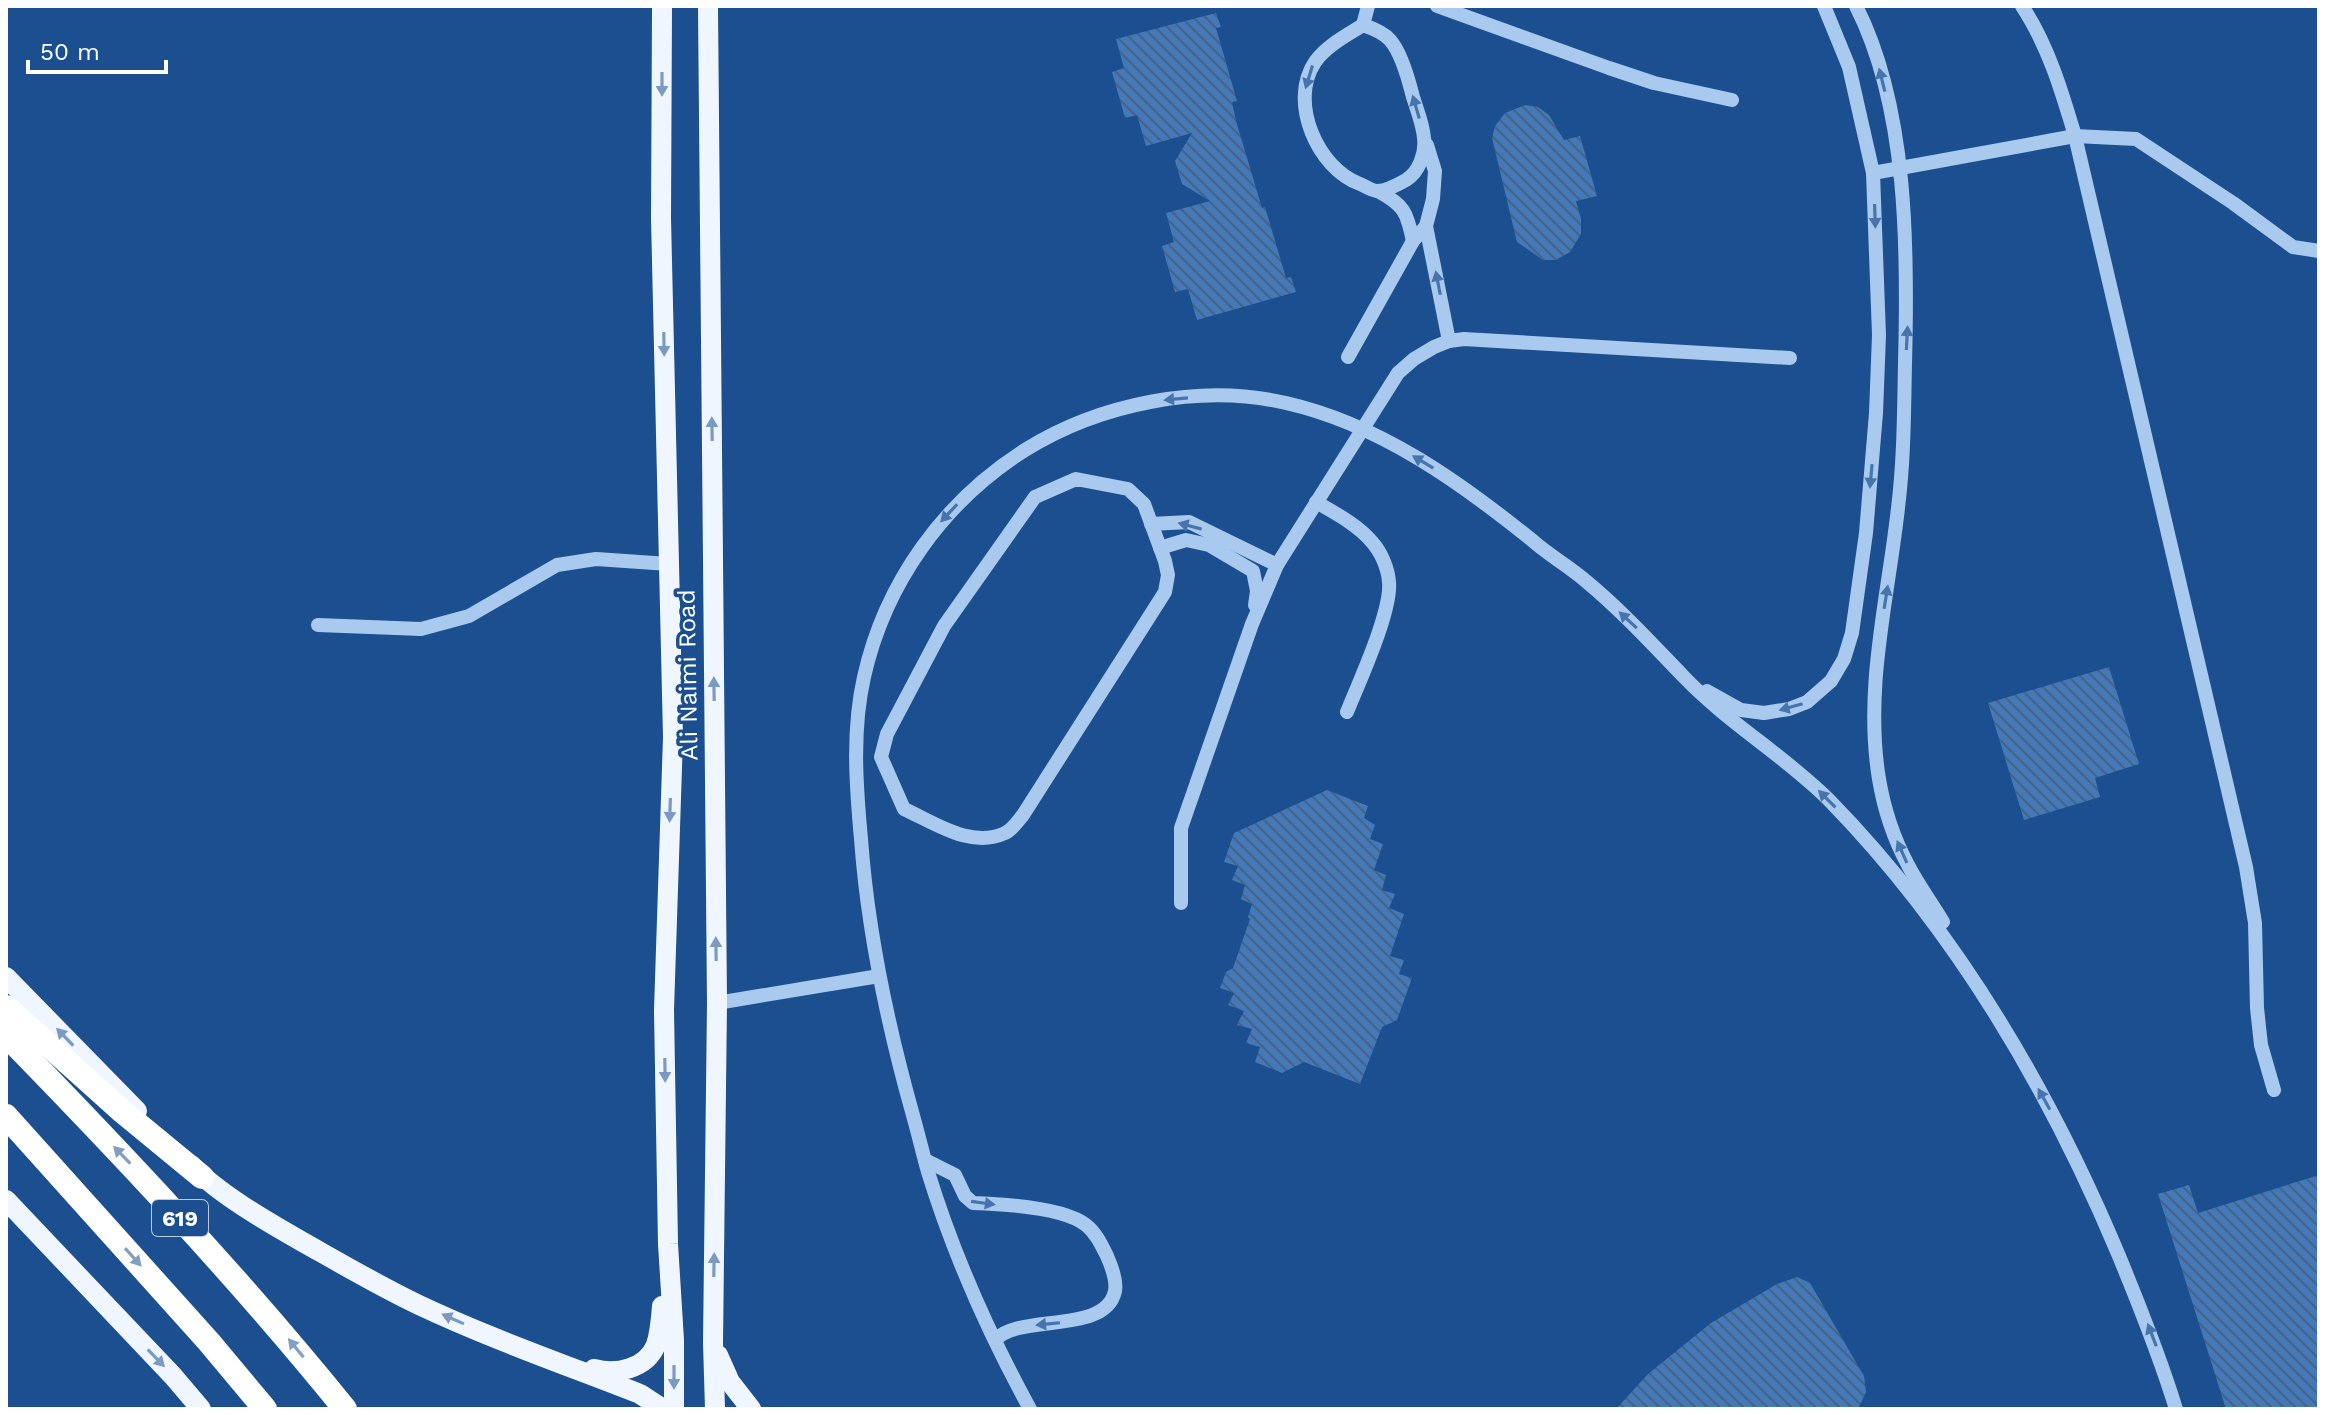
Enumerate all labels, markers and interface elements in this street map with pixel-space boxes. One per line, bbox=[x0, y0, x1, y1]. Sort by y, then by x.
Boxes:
scale bar bbox=[28, 24, 166, 74]
text: 50 m bbox=[40, 38, 100, 66]
one-way arrow bbox=[1302, 65, 1315, 89]
one-way arrow bbox=[1876, 67, 1888, 92]
one-way arrow bbox=[656, 72, 668, 97]
one-way arrow bbox=[1409, 95, 1422, 119]
one-way arrow bbox=[1869, 204, 1882, 229]
one-way arrow bbox=[1431, 270, 1443, 295]
one-way arrow bbox=[1900, 325, 1913, 350]
one-way arrow bbox=[657, 332, 670, 357]
one-way arrow bbox=[1163, 392, 1188, 405]
one-way arrow bbox=[706, 416, 718, 441]
one-way arrow bbox=[1412, 455, 1434, 469]
one-way arrow bbox=[1864, 464, 1877, 489]
one-way arrow bbox=[941, 503, 959, 522]
one-way arrow bbox=[1177, 520, 1202, 532]
one-way arrow bbox=[1880, 584, 1893, 609]
street label: Ali Naimi Road bbox=[673, 589, 703, 761]
one-way arrow bbox=[1619, 612, 1638, 630]
one-way arrow bbox=[708, 676, 720, 701]
one-way arrow bbox=[1778, 701, 1803, 713]
one-way arrow bbox=[1818, 790, 1837, 808]
one-way arrow bbox=[664, 798, 677, 823]
one-way arrow bbox=[1895, 840, 1908, 864]
one-way arrow bbox=[710, 936, 723, 961]
one-way arrow bbox=[57, 1028, 75, 1047]
one-way arrow bbox=[659, 1058, 671, 1083]
one-way arrow bbox=[2038, 1087, 2051, 1110]
one-way arrow bbox=[114, 1146, 132, 1165]
one-way arrow bbox=[971, 1197, 996, 1210]
road number: 619 bbox=[152, 1200, 208, 1236]
one-way arrow bbox=[124, 1247, 142, 1266]
one-way arrow bbox=[708, 1252, 720, 1277]
one-way arrow bbox=[441, 1313, 464, 1326]
one-way arrow bbox=[1035, 1317, 1060, 1330]
one-way arrow bbox=[2145, 1323, 2158, 1347]
one-way arrow bbox=[288, 1339, 305, 1359]
one-way arrow bbox=[147, 1349, 165, 1368]
one-way arrow bbox=[668, 1365, 680, 1390]

